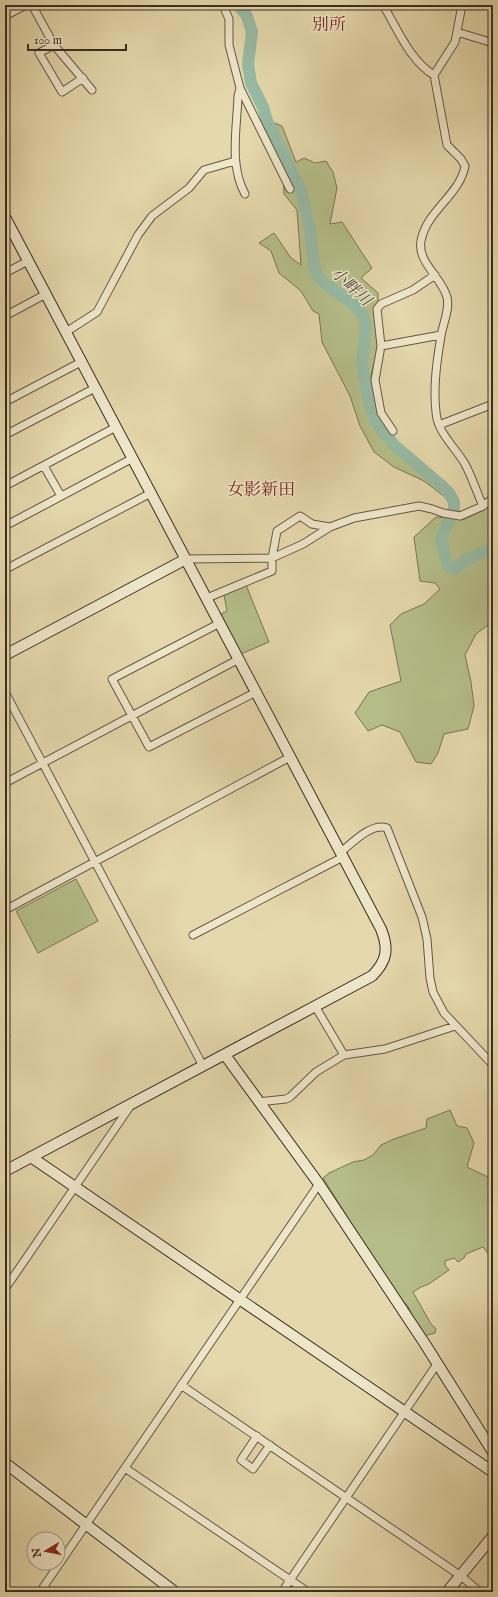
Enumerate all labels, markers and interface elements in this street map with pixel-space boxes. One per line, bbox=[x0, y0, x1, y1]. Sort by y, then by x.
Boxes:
district label: 別所 bbox=[312, 15, 346, 36]
scale bar bbox=[28, 26, 126, 52]
text: 100 m bbox=[34, 33, 62, 48]
water label: 小畔川 bbox=[326, 264, 376, 313]
district label: 女影新田 bbox=[227, 480, 295, 501]
north arrow bbox=[26, 1531, 66, 1571]
text: N bbox=[29, 1546, 45, 1559]

